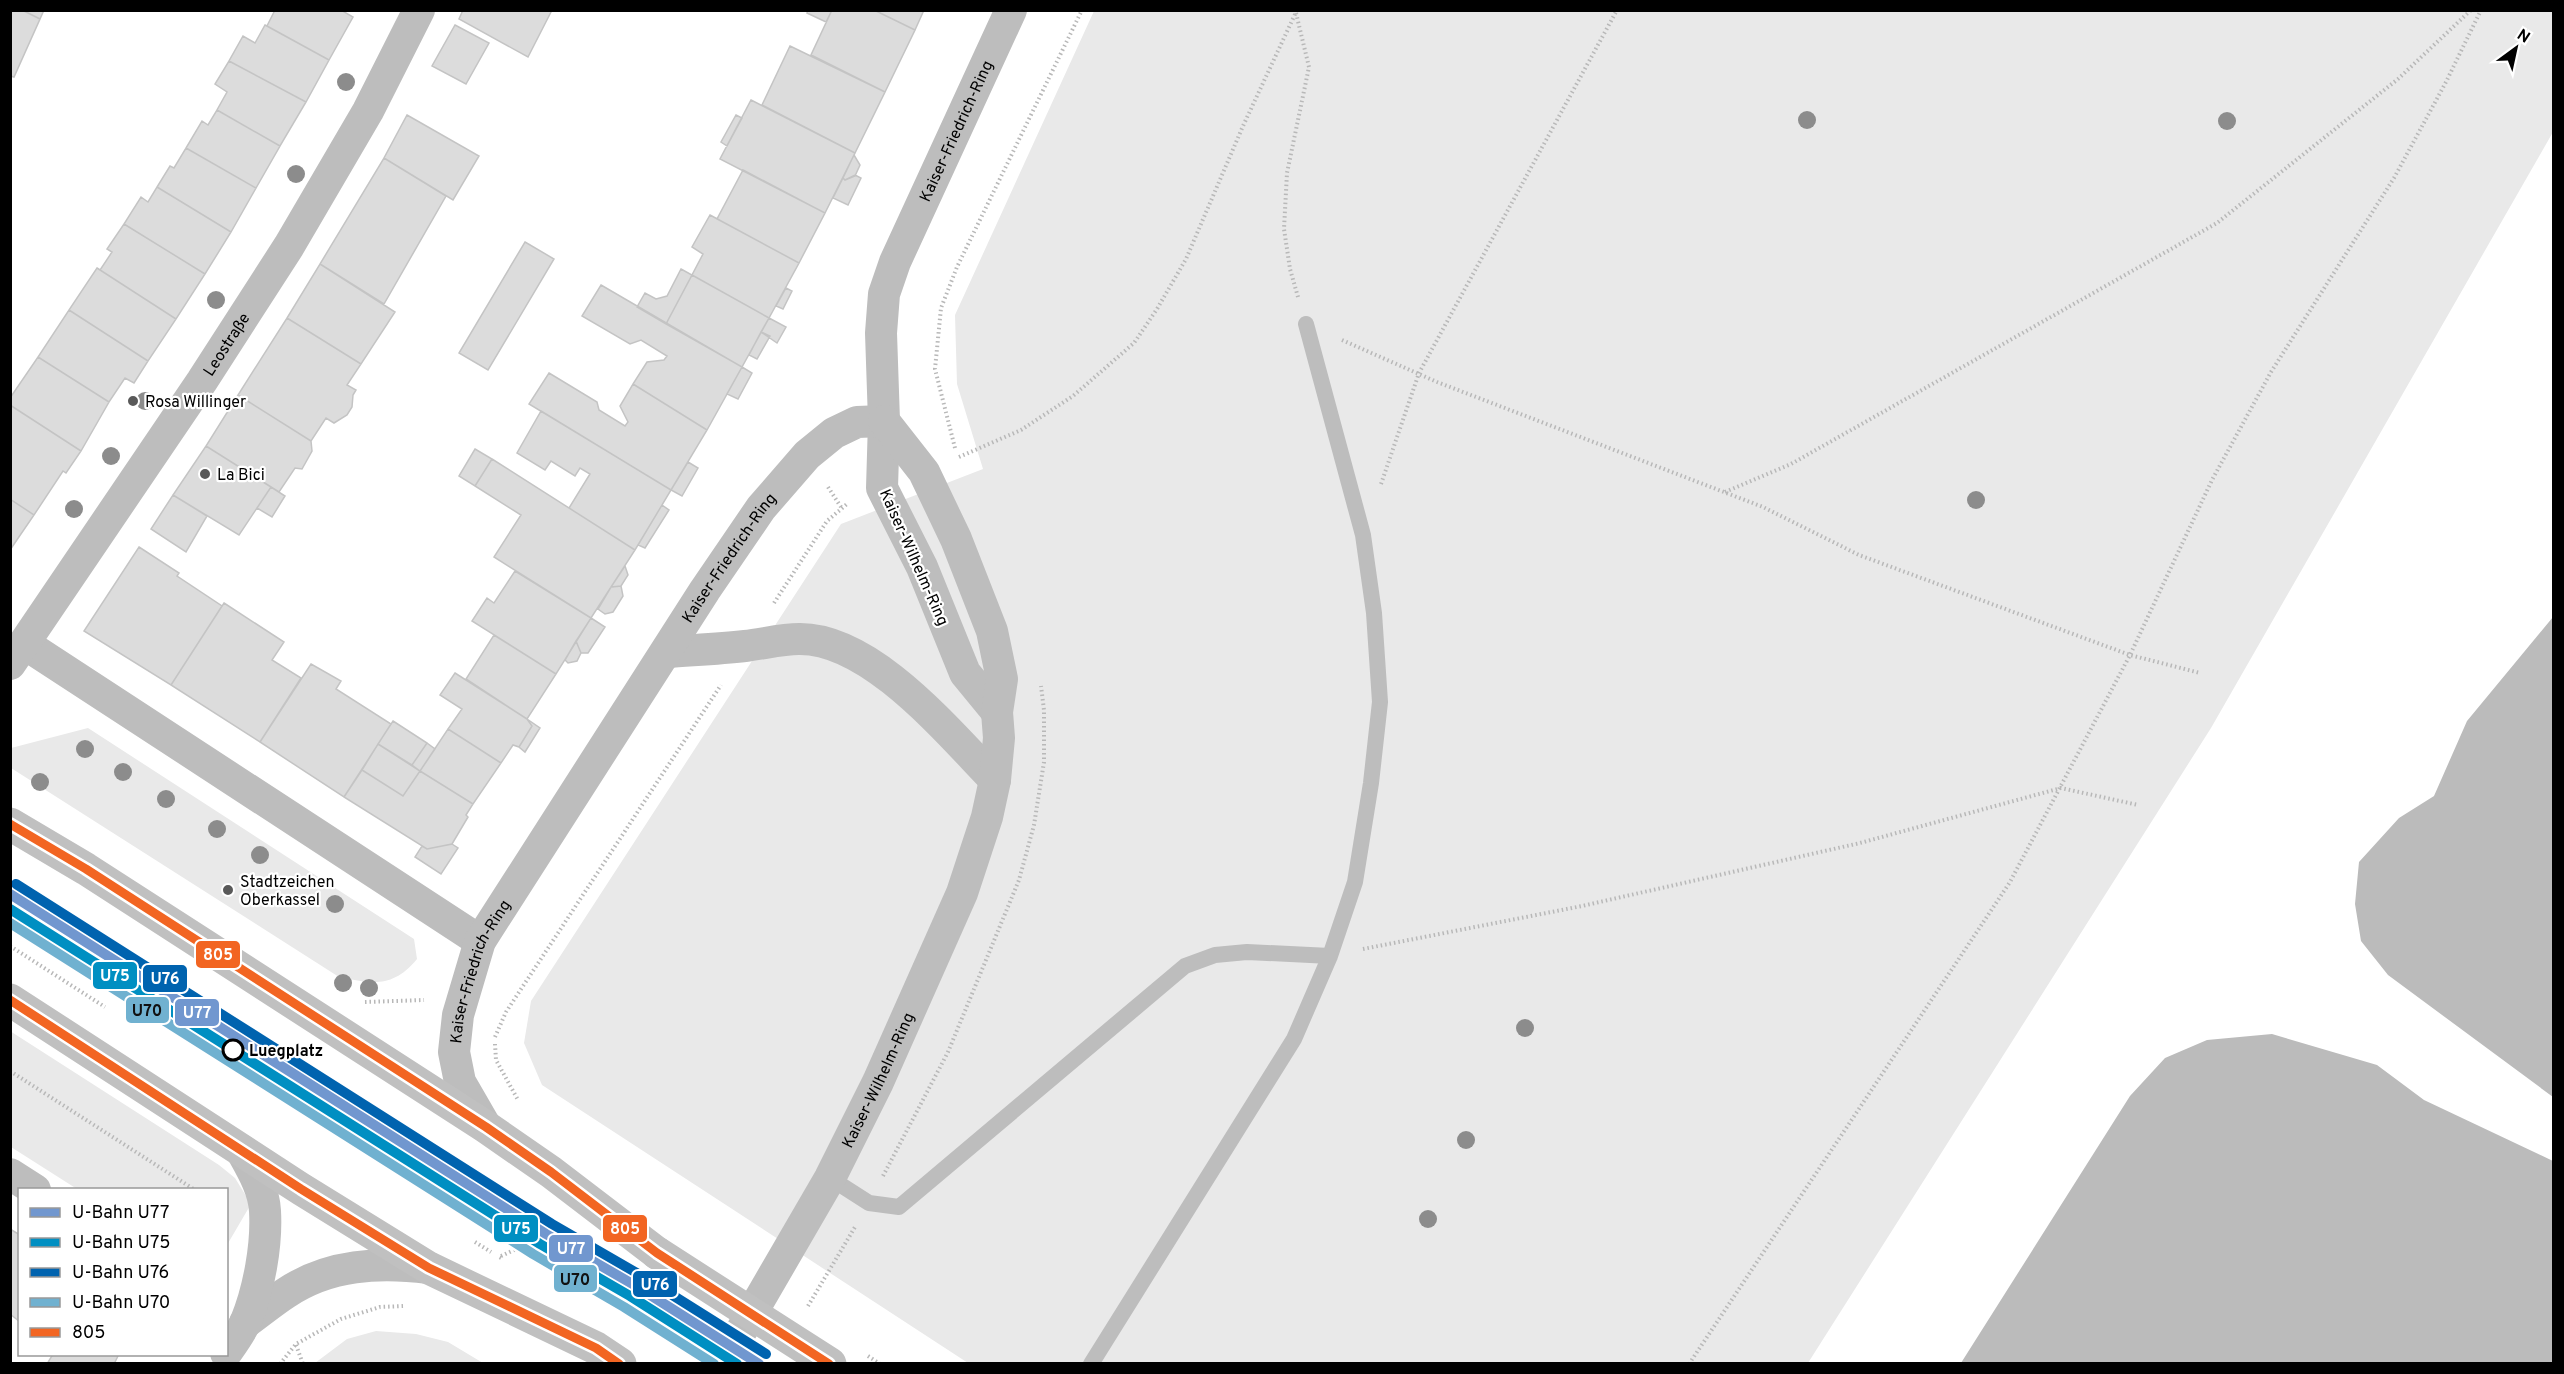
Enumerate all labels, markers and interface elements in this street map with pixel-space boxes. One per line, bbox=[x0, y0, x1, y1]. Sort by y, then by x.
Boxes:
north arrow bbox=[2486, 18, 2546, 78]
text: N bbox=[2513, 26, 2533, 49]
street label: Kaiser-Friedrich-Ring bbox=[916, 58, 998, 205]
street label: Leostraße bbox=[200, 310, 255, 380]
place label: Rosa Willinger bbox=[145, 393, 246, 413]
marker: Rosa Willinger bbox=[126, 394, 140, 408]
place label: La Bici bbox=[217, 466, 265, 486]
marker: La Bici bbox=[198, 467, 212, 481]
street label: Kaiser-Wilhelm-Ring bbox=[874, 486, 952, 629]
street label: Kaiser-Friedrich-Ring bbox=[678, 490, 782, 627]
place label: Stadtzeichen Oberkassel bbox=[240, 873, 334, 911]
marker: Stadtzeichen Oberkassel bbox=[221, 883, 235, 897]
street label: Kaiser-Friedrich-Ring bbox=[447, 896, 516, 1045]
line badge: 805 bbox=[195, 940, 241, 969]
text: 805 bbox=[203, 946, 233, 966]
line badge: U75 bbox=[92, 961, 138, 990]
line badge: U76 bbox=[142, 964, 188, 993]
text: U75 bbox=[100, 967, 130, 987]
text: U76 bbox=[150, 970, 180, 990]
line badge: U70 bbox=[125, 996, 170, 1024]
line badge: U77 bbox=[174, 998, 220, 1027]
text: U70 bbox=[132, 1002, 162, 1022]
text: U77 bbox=[183, 1004, 211, 1024]
street label: Kaiser-Wilhelm-Ring bbox=[839, 1010, 920, 1152]
marker: Luegplatz bbox=[222, 1039, 244, 1061]
place label: Luegplatz bbox=[249, 1042, 323, 1062]
legend bbox=[18, 1188, 228, 1356]
text: U-Bahn U77 bbox=[72, 1202, 169, 1225]
line badge: U75 bbox=[493, 1214, 539, 1243]
line badge: 805 bbox=[602, 1214, 648, 1243]
text: U75 bbox=[501, 1220, 531, 1240]
text: 805 bbox=[610, 1220, 640, 1240]
text: U-Bahn U75 bbox=[72, 1232, 171, 1255]
line badge: U77 bbox=[548, 1234, 594, 1263]
text: U77 bbox=[557, 1240, 585, 1260]
text: U-Bahn U76 bbox=[72, 1262, 169, 1285]
line badge: U70 bbox=[553, 1264, 598, 1293]
line badge: U76 bbox=[632, 1270, 678, 1298]
text: U70 bbox=[560, 1271, 590, 1291]
text: U76 bbox=[640, 1276, 670, 1296]
text: U-Bahn U70 bbox=[72, 1292, 170, 1315]
text: 805 bbox=[72, 1322, 106, 1345]

